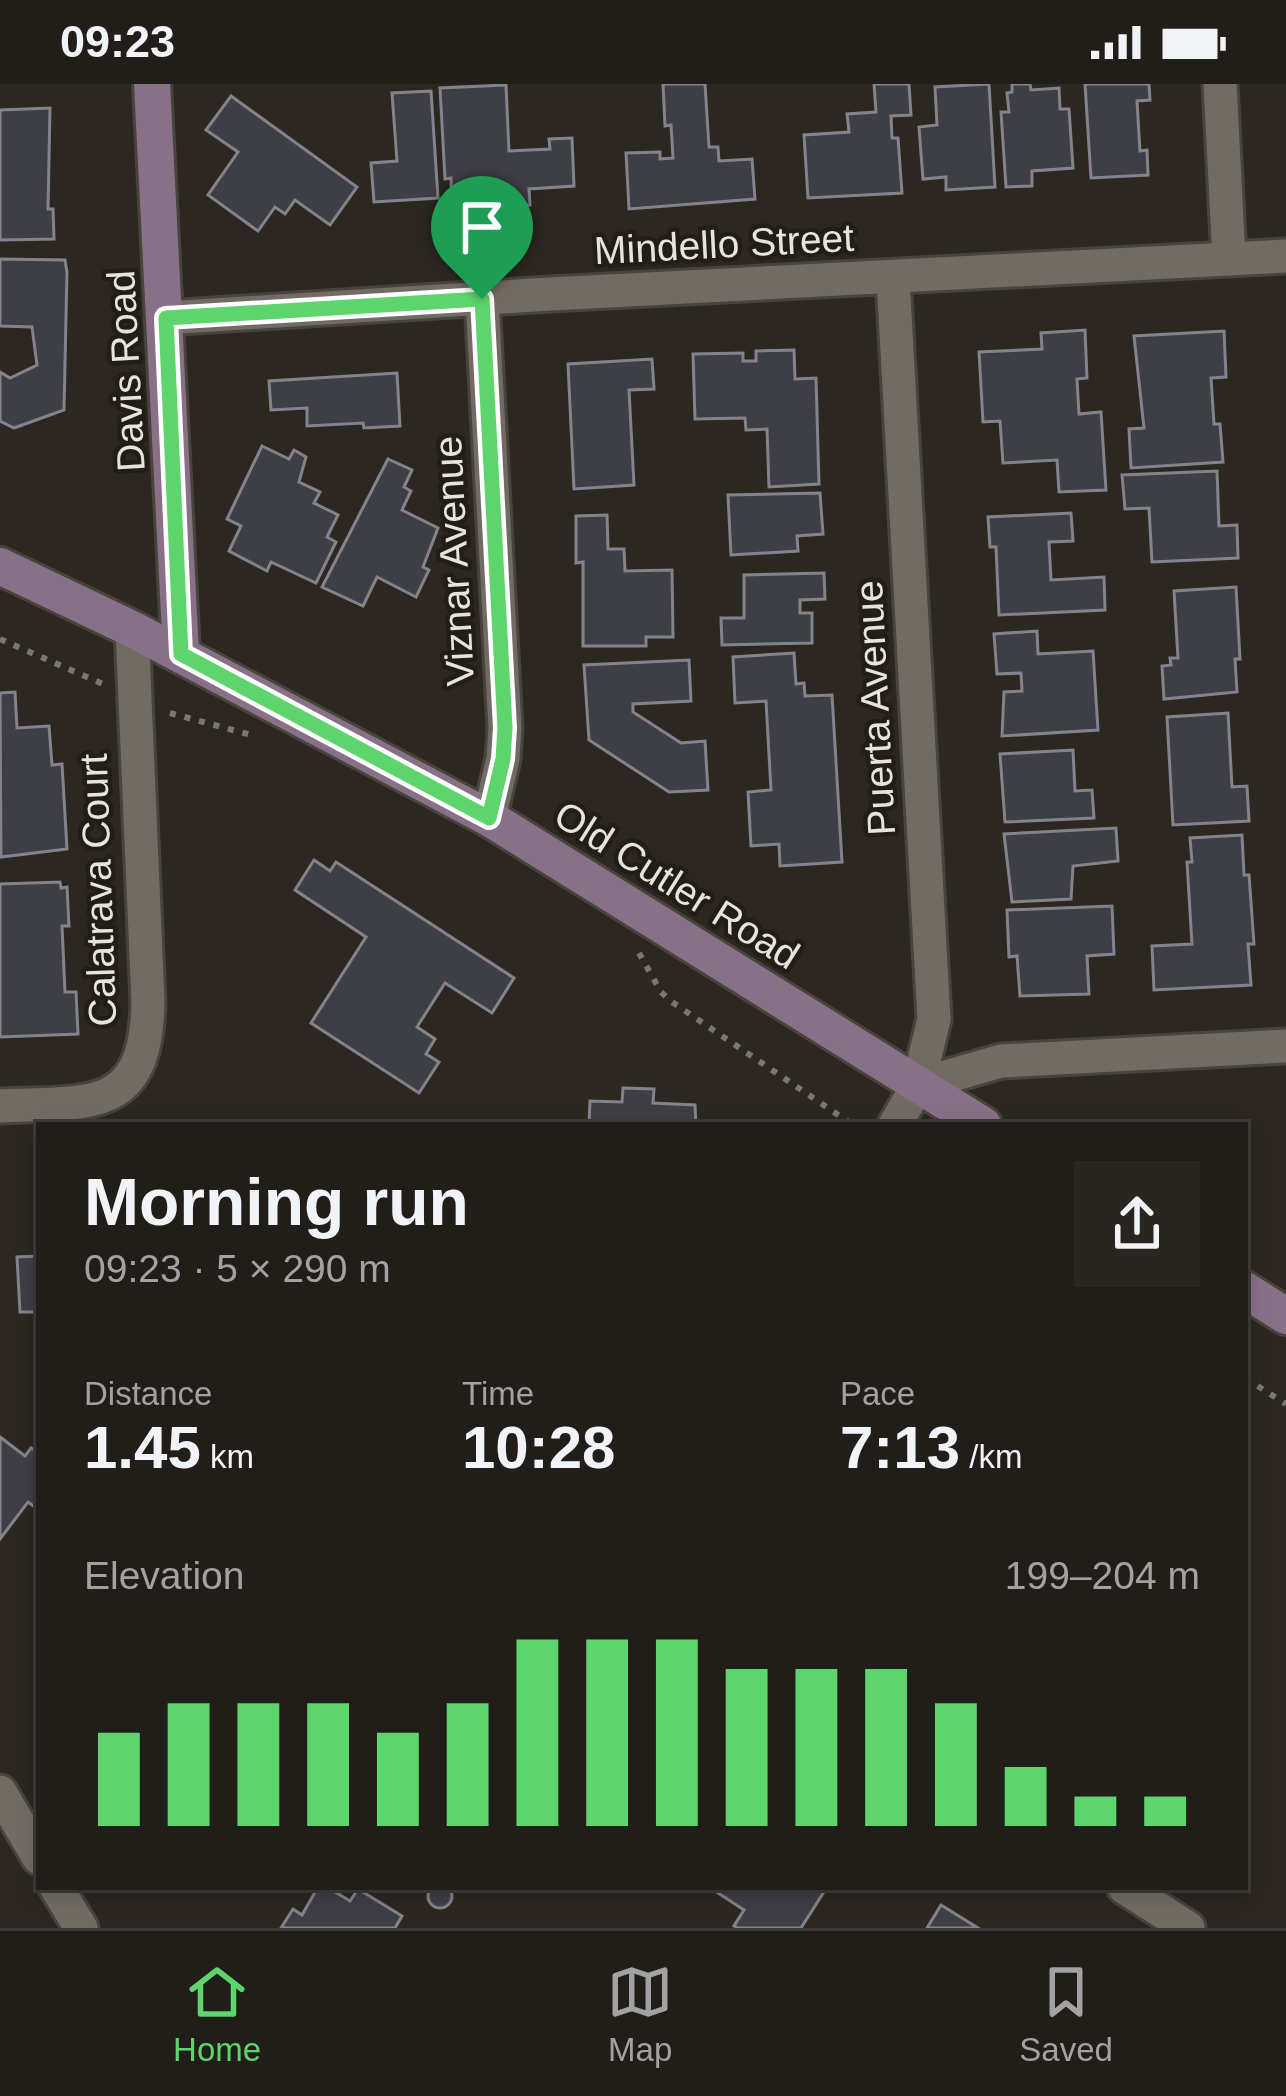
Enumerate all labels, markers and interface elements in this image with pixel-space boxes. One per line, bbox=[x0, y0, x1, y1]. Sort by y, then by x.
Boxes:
text: 09:23 bbox=[60, 16, 175, 67]
pin bbox=[431, 176, 533, 299]
icon: arrive bbox=[449, 194, 515, 260]
street label: Mindello Street bbox=[593, 216, 855, 272]
street label: Davis Road bbox=[99, 269, 153, 473]
street label: Viznar Avenue bbox=[426, 435, 482, 687]
street label: Puerta Avenue bbox=[847, 579, 903, 837]
street label: Calatrava Court bbox=[72, 753, 124, 1027]
street label: Old Cutler Road bbox=[547, 793, 807, 977]
button: share bbox=[1074, 1161, 1200, 1287]
text: Morning run bbox=[84, 1165, 469, 1239]
text: 09:23 · 5 × 290 m bbox=[84, 1247, 391, 1290]
text: Distance bbox=[84, 1375, 212, 1412]
text: Time bbox=[462, 1375, 534, 1412]
text: Pace bbox=[840, 1375, 915, 1412]
text: 1.45 bbox=[84, 1414, 201, 1481]
text: 10:28 bbox=[462, 1414, 615, 1481]
text: 7:13 bbox=[840, 1414, 960, 1481]
text: km bbox=[201, 1438, 254, 1475]
text: /km bbox=[960, 1438, 1022, 1475]
text: Elevation bbox=[84, 1554, 244, 1597]
text: 199–204 m bbox=[1005, 1554, 1200, 1597]
tab: Home bbox=[173, 1959, 261, 2069]
tab: Map bbox=[607, 1959, 673, 2069]
tab: Saved bbox=[1019, 1959, 1113, 2069]

